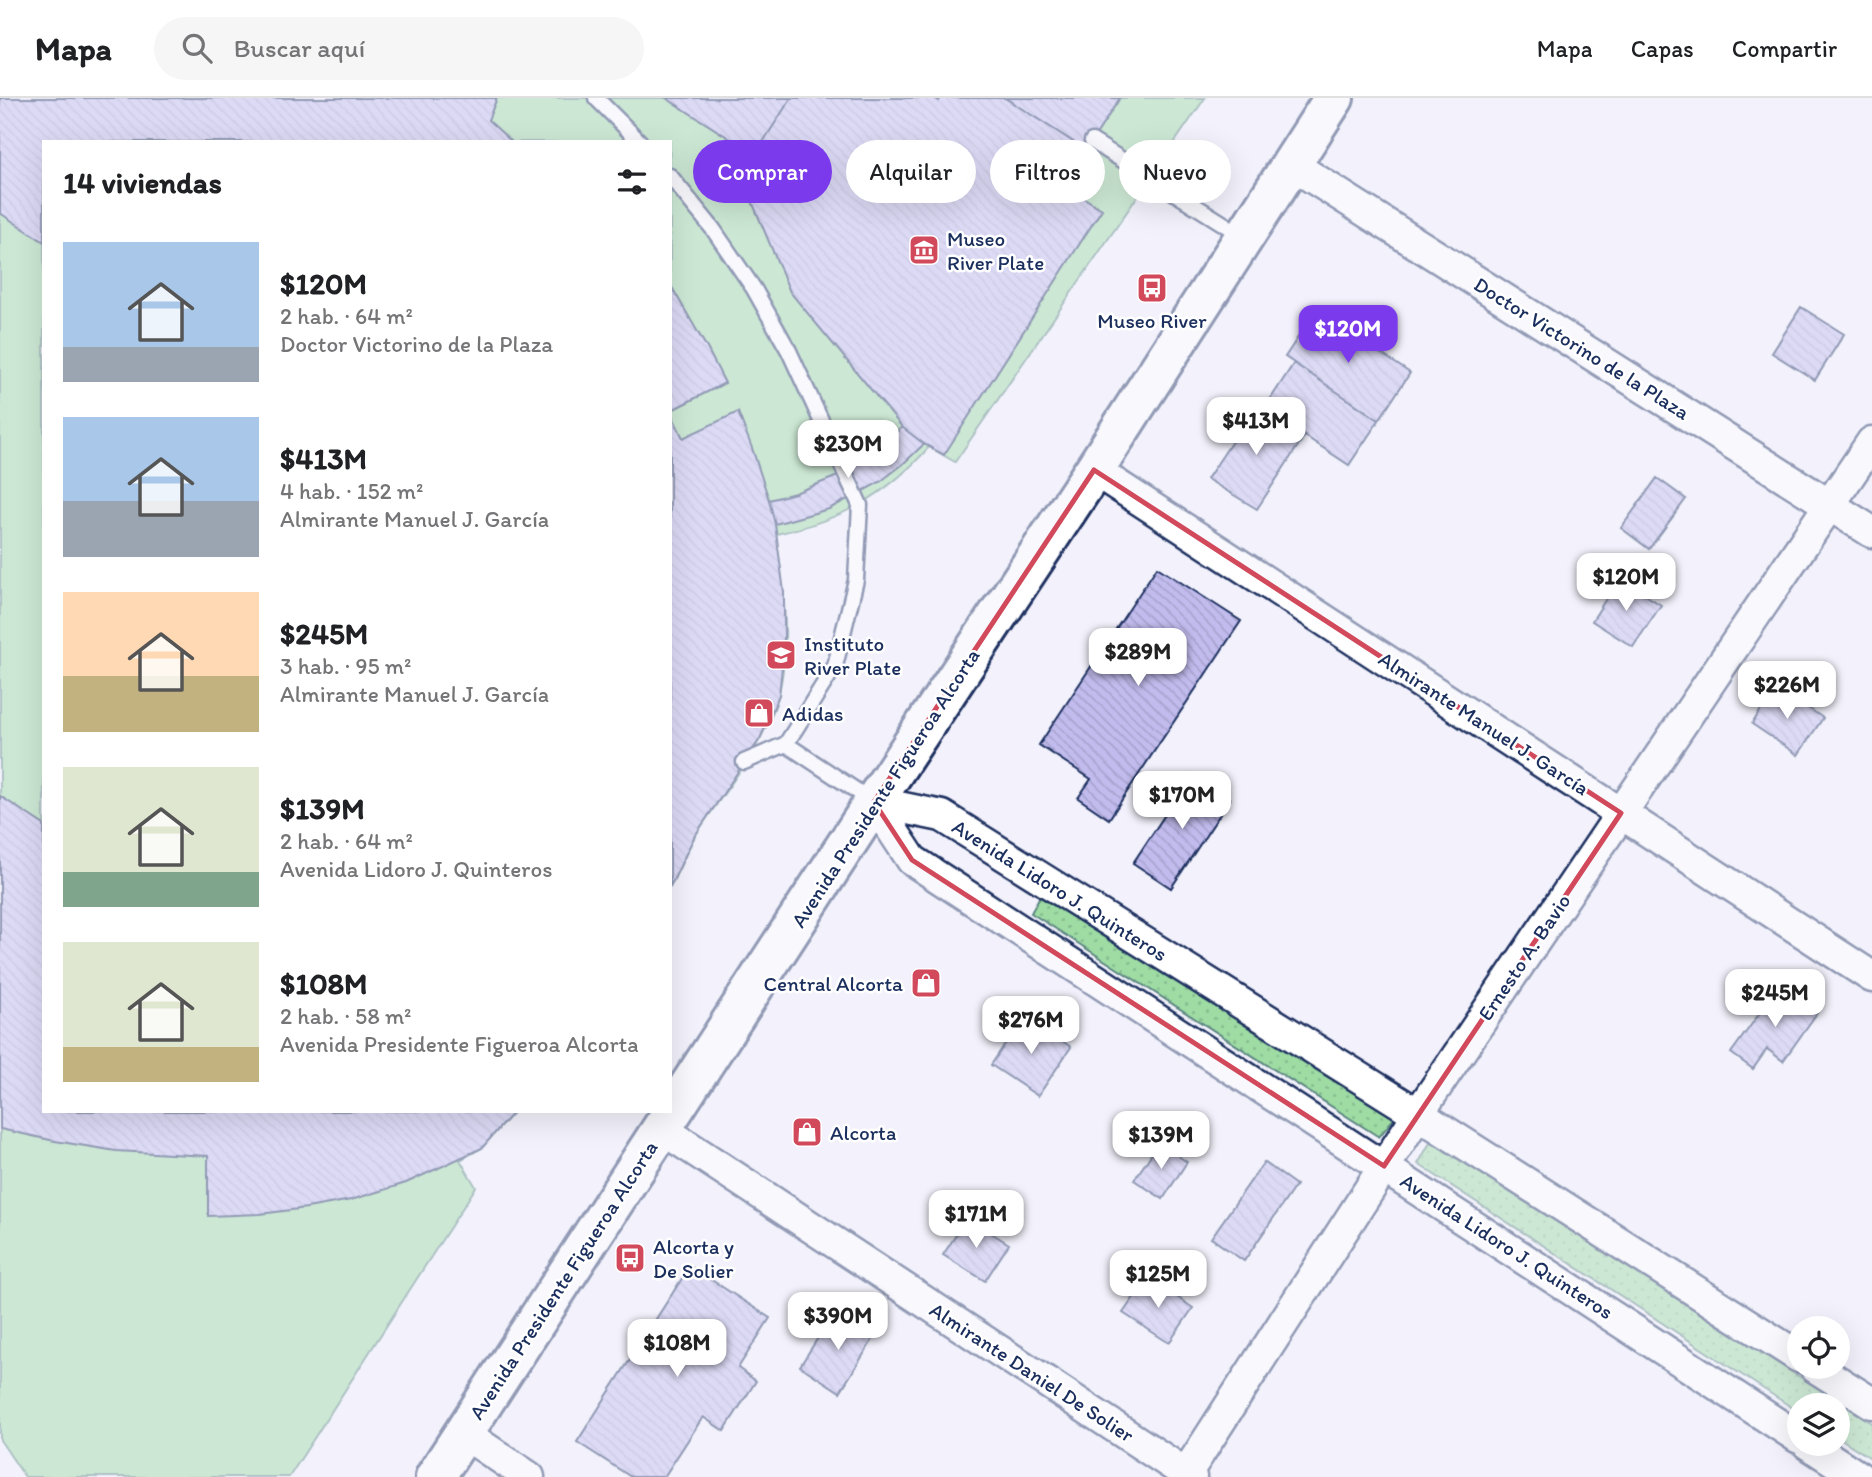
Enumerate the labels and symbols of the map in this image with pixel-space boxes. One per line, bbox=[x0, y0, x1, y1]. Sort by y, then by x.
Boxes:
place label: Museo River Plate bbox=[947, 226, 1044, 275]
museum icon: Museo River Plate bbox=[907, 233, 941, 267]
bus stop icon: Museo River bbox=[1135, 271, 1169, 305]
street label: Doctor Victorino de la Plaza bbox=[1470, 271, 1694, 425]
pin: $120M bbox=[1299, 306, 1397, 365]
place label: Museo River bbox=[1097, 308, 1207, 333]
pin: $413M bbox=[1207, 398, 1305, 457]
pin: $230M bbox=[799, 420, 897, 480]
pin: $120M bbox=[1577, 554, 1675, 613]
pin: $289M bbox=[1089, 628, 1187, 688]
place label: Instituto River Plate bbox=[804, 631, 901, 680]
school or university icon: Instituto River Plate bbox=[764, 638, 798, 672]
street label: Avenida Presidente Figueroa Alcorta bbox=[785, 644, 985, 932]
street label: Almirante Manuel J. García bbox=[1374, 646, 1594, 800]
pin: $226M bbox=[1738, 662, 1836, 721]
shop icon: Adidas bbox=[742, 696, 776, 730]
place label: Adidas bbox=[782, 701, 843, 726]
pin: $170M bbox=[1133, 772, 1231, 831]
street label: Avenida Lidoro J. Quinteros bbox=[948, 814, 1172, 966]
street label: Ernesto A. Bavio bbox=[1472, 889, 1576, 1025]
shop icon: Central Alcorta bbox=[909, 966, 943, 1000]
pin: $245M bbox=[1726, 970, 1824, 1029]
place label: Central Alcorta bbox=[763, 971, 903, 996]
pin: $276M bbox=[982, 996, 1080, 1056]
pin: $139M bbox=[1112, 1112, 1210, 1171]
shop icon: Alcorta bbox=[790, 1115, 824, 1149]
place label: Alcorta bbox=[830, 1120, 896, 1145]
street label: Avenida Presidente Figueroa Alcorta bbox=[463, 1136, 663, 1424]
street label: Avenida Lidoro J. Quinteros bbox=[1396, 1168, 1618, 1324]
pin: $171M bbox=[927, 1190, 1025, 1250]
place label: Alcorta y De Solier bbox=[653, 1234, 734, 1283]
bus stop icon: Alcorta y De Solier bbox=[613, 1241, 647, 1275]
pin: $125M bbox=[1109, 1250, 1207, 1310]
pin: $390M bbox=[789, 1292, 887, 1352]
street label: Almirante Daniel De Solier bbox=[925, 1297, 1139, 1447]
pin: $108M bbox=[628, 1320, 726, 1379]

